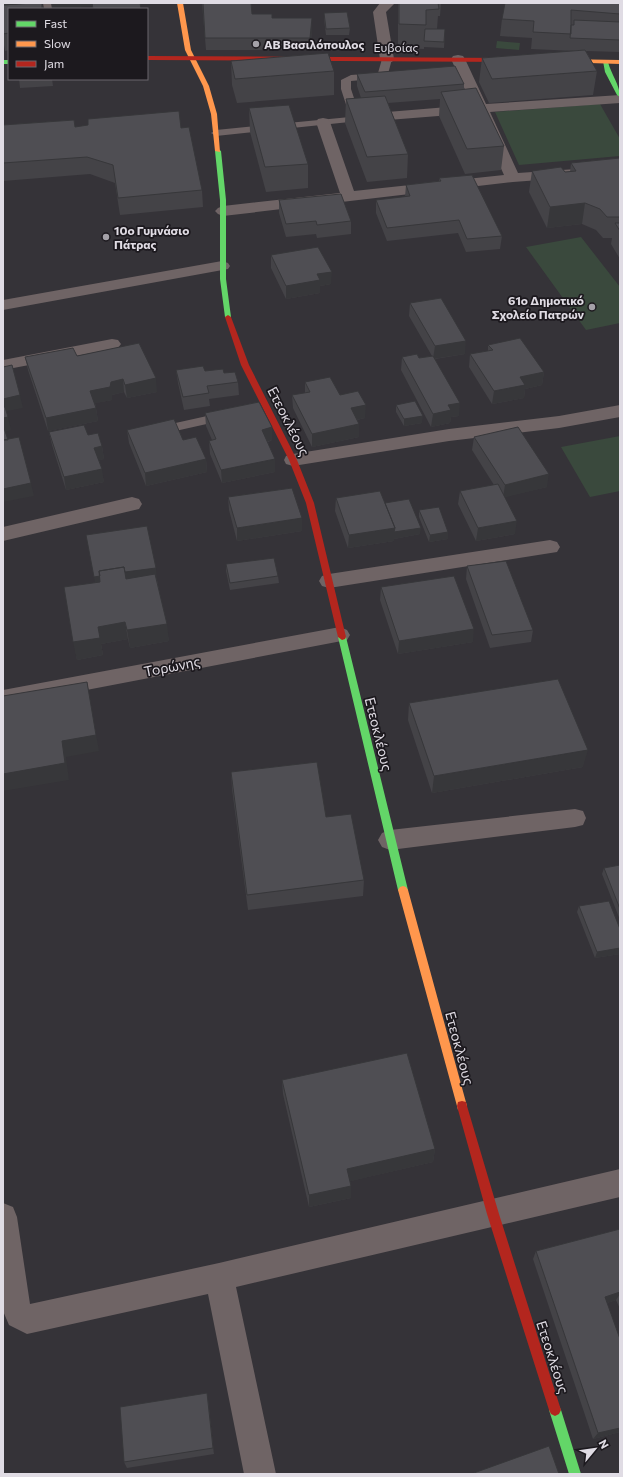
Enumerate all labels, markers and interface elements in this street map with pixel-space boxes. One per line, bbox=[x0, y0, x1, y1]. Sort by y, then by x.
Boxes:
legend bbox=[8, 8, 148, 80]
text: Fast bbox=[44, 16, 67, 30]
text: Slow bbox=[44, 36, 71, 50]
place label: ΑΒ Βασιλόπουλος bbox=[264, 37, 364, 51]
marker: ΑΒ Βασιλόπουλος bbox=[251, 39, 261, 49]
street label: Ευβοίας bbox=[373, 40, 419, 54]
text: Jam bbox=[44, 56, 64, 71]
place label: 10ο Γυμνάσιο Πάτρας bbox=[114, 223, 189, 251]
marker: 10ο Γυμνάσιο Πάτρας bbox=[101, 232, 111, 242]
place label: 61ο Δημοτικό Σχολείο Πατρών bbox=[492, 293, 585, 321]
marker: 61ο Δημοτικό Σχολείο Πατρών bbox=[587, 302, 597, 312]
street label: Ετεοκλέους bbox=[264, 384, 314, 458]
street label: Τορώνης bbox=[142, 652, 202, 680]
street label: Ετεοκλέους bbox=[362, 695, 396, 773]
street label: Ετεοκλέους bbox=[442, 1009, 478, 1087]
street label: Ετεοκλέους bbox=[533, 1319, 573, 1396]
north arrow bbox=[575, 1429, 615, 1469]
text: N bbox=[596, 1437, 612, 1451]

